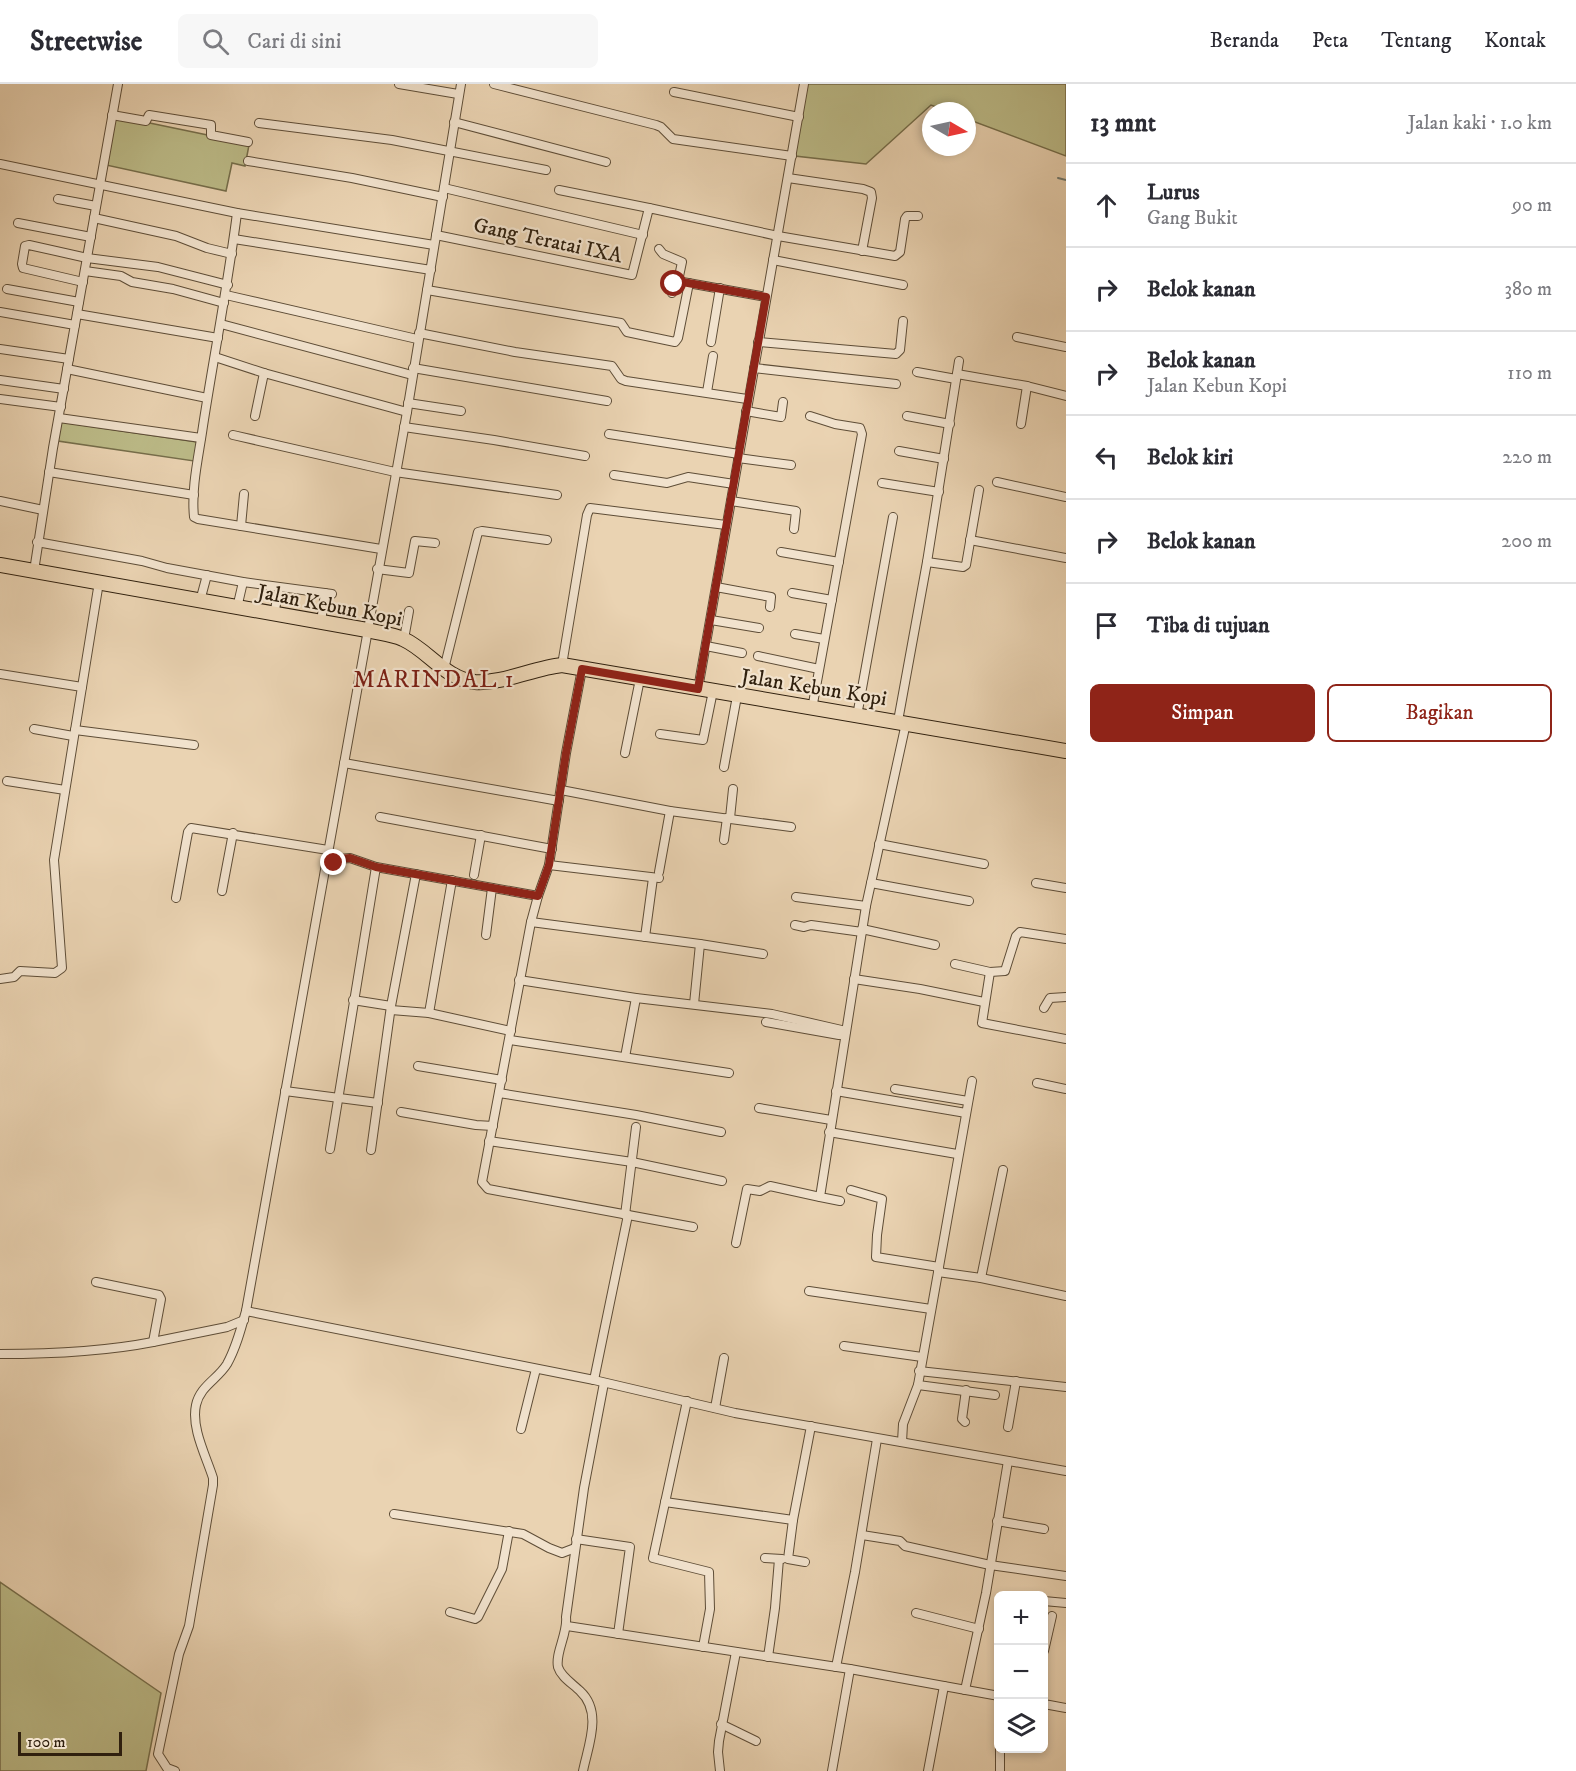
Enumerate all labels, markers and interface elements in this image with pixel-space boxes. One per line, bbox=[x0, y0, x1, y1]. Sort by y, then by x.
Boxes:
search box bbox=[178, 14, 598, 68]
text: Streetwise bbox=[30, 24, 142, 59]
icon: search bbox=[199, 25, 232, 58]
text: Cari di sini bbox=[247, 28, 341, 55]
text: Beranda bbox=[1210, 28, 1279, 54]
text: Peta bbox=[1312, 28, 1348, 54]
text: Tentang bbox=[1381, 28, 1451, 54]
text: Kontak bbox=[1484, 28, 1546, 54]
north arrow bbox=[922, 102, 976, 156]
text: 13 mnt bbox=[1090, 107, 1156, 140]
text: Jalan kaki · 1.0 km bbox=[1408, 111, 1552, 136]
text: Lurus bbox=[1147, 179, 1200, 206]
icon: ahead bbox=[1090, 189, 1123, 222]
text: 90 m bbox=[1512, 193, 1552, 218]
text: Gang Bukit bbox=[1147, 206, 1238, 231]
street label: Gang Teratai IXA bbox=[471, 213, 625, 270]
route start bbox=[660, 270, 686, 296]
icon: right bbox=[1090, 273, 1123, 306]
text: Belok kanan bbox=[1147, 276, 1255, 303]
text: 380 m bbox=[1504, 277, 1552, 302]
text: Belok kanan bbox=[1147, 347, 1255, 374]
icon: right bbox=[1090, 357, 1123, 390]
text: 110 m bbox=[1507, 361, 1552, 386]
text: Jalan Kebun Kopi bbox=[1147, 374, 1287, 399]
icon: left bbox=[1090, 441, 1123, 474]
text: Belok kiri bbox=[1147, 444, 1233, 471]
text: 220 m bbox=[1502, 445, 1552, 470]
icon: right bbox=[1090, 525, 1123, 558]
text: Belok kanan bbox=[1147, 528, 1255, 555]
text: 200 m bbox=[1501, 529, 1552, 554]
street label: Jalan Kebun Kopi bbox=[253, 579, 404, 633]
icon: arrive bbox=[1090, 609, 1123, 642]
text: Tiba di tujuan bbox=[1147, 612, 1269, 639]
street label: Jalan Kebun Kopi bbox=[737, 663, 888, 712]
district label: MARINDAL 1 bbox=[353, 665, 515, 695]
button: Simpan bbox=[1090, 684, 1315, 742]
button: Bagikan bbox=[1327, 684, 1552, 742]
route end bbox=[320, 849, 346, 875]
map controls bbox=[994, 1591, 1048, 1753]
button: + bbox=[994, 1591, 1048, 1645]
button: − bbox=[994, 1645, 1048, 1699]
button: layers bbox=[994, 1699, 1048, 1753]
scale bar bbox=[18, 1729, 122, 1756]
text: 100 m bbox=[27, 1732, 66, 1752]

